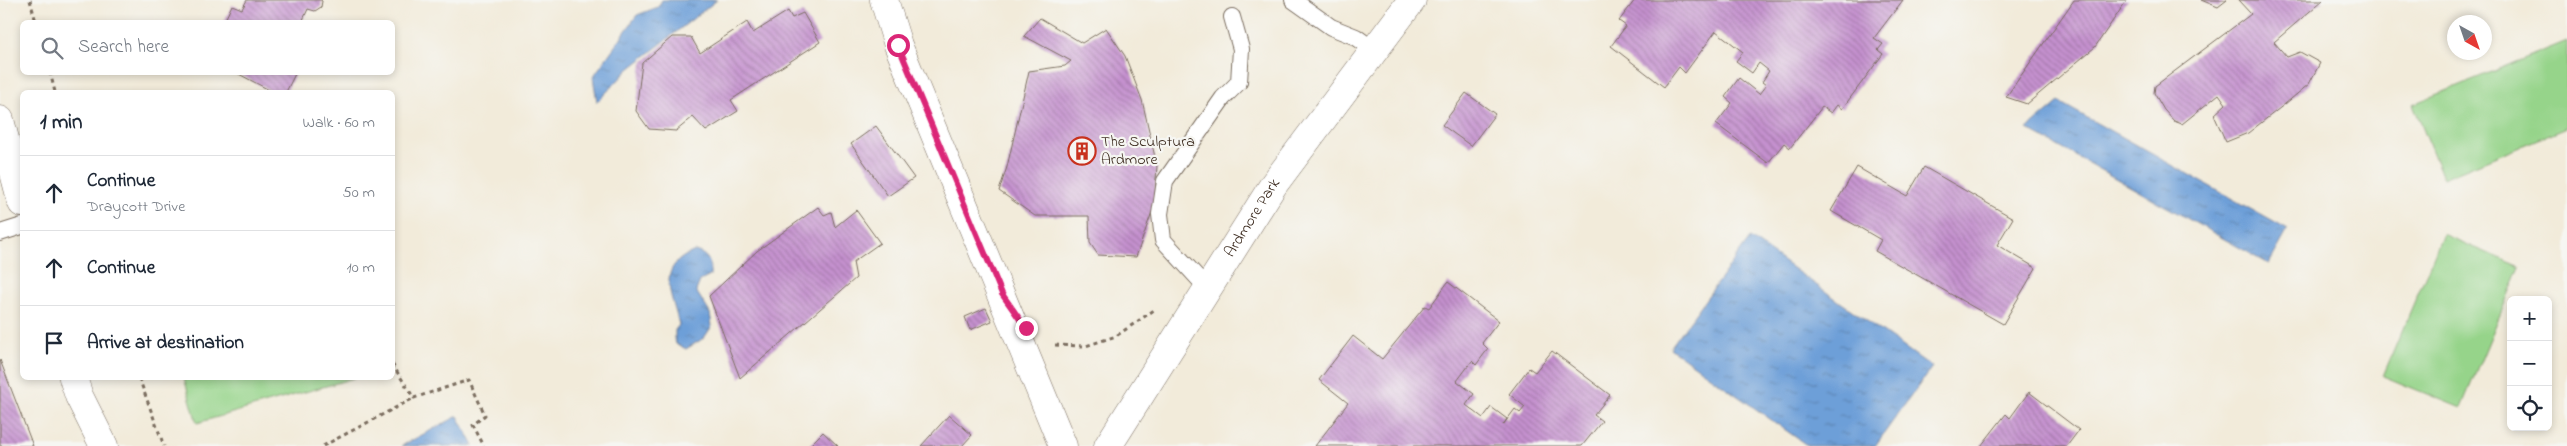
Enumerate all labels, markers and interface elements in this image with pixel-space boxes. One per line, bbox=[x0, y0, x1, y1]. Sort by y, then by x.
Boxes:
north arrow bbox=[2447, 15, 2492, 60]
search box bbox=[20, 20, 395, 75]
icon: search bbox=[38, 34, 66, 62]
text: Search here bbox=[78, 34, 169, 61]
route start bbox=[887, 34, 910, 57]
text: 1 min bbox=[40, 108, 82, 138]
text: Walk · 60 m bbox=[302, 111, 375, 135]
place label: The Sculptura Ardmore bbox=[1101, 130, 1195, 172]
building icon: The Sculptura Ardmore bbox=[1067, 136, 1097, 166]
text: Continue bbox=[87, 168, 155, 195]
street label: Ardmore Park bbox=[1218, 172, 1287, 262]
icon: ahead bbox=[40, 179, 68, 207]
text: 50 m bbox=[343, 181, 375, 205]
text: Draycott Drive bbox=[87, 195, 185, 219]
icon: ahead bbox=[40, 254, 68, 282]
text: Continue bbox=[87, 255, 155, 282]
text: 10 m bbox=[347, 256, 375, 280]
map controls bbox=[2507, 296, 2552, 431]
button: + bbox=[2507, 296, 2552, 341]
route end bbox=[1015, 317, 1038, 340]
icon: arrive bbox=[40, 329, 68, 357]
text: Arrive at destination bbox=[87, 330, 244, 357]
button: − bbox=[2507, 341, 2552, 386]
button: locate bbox=[2507, 386, 2552, 431]

